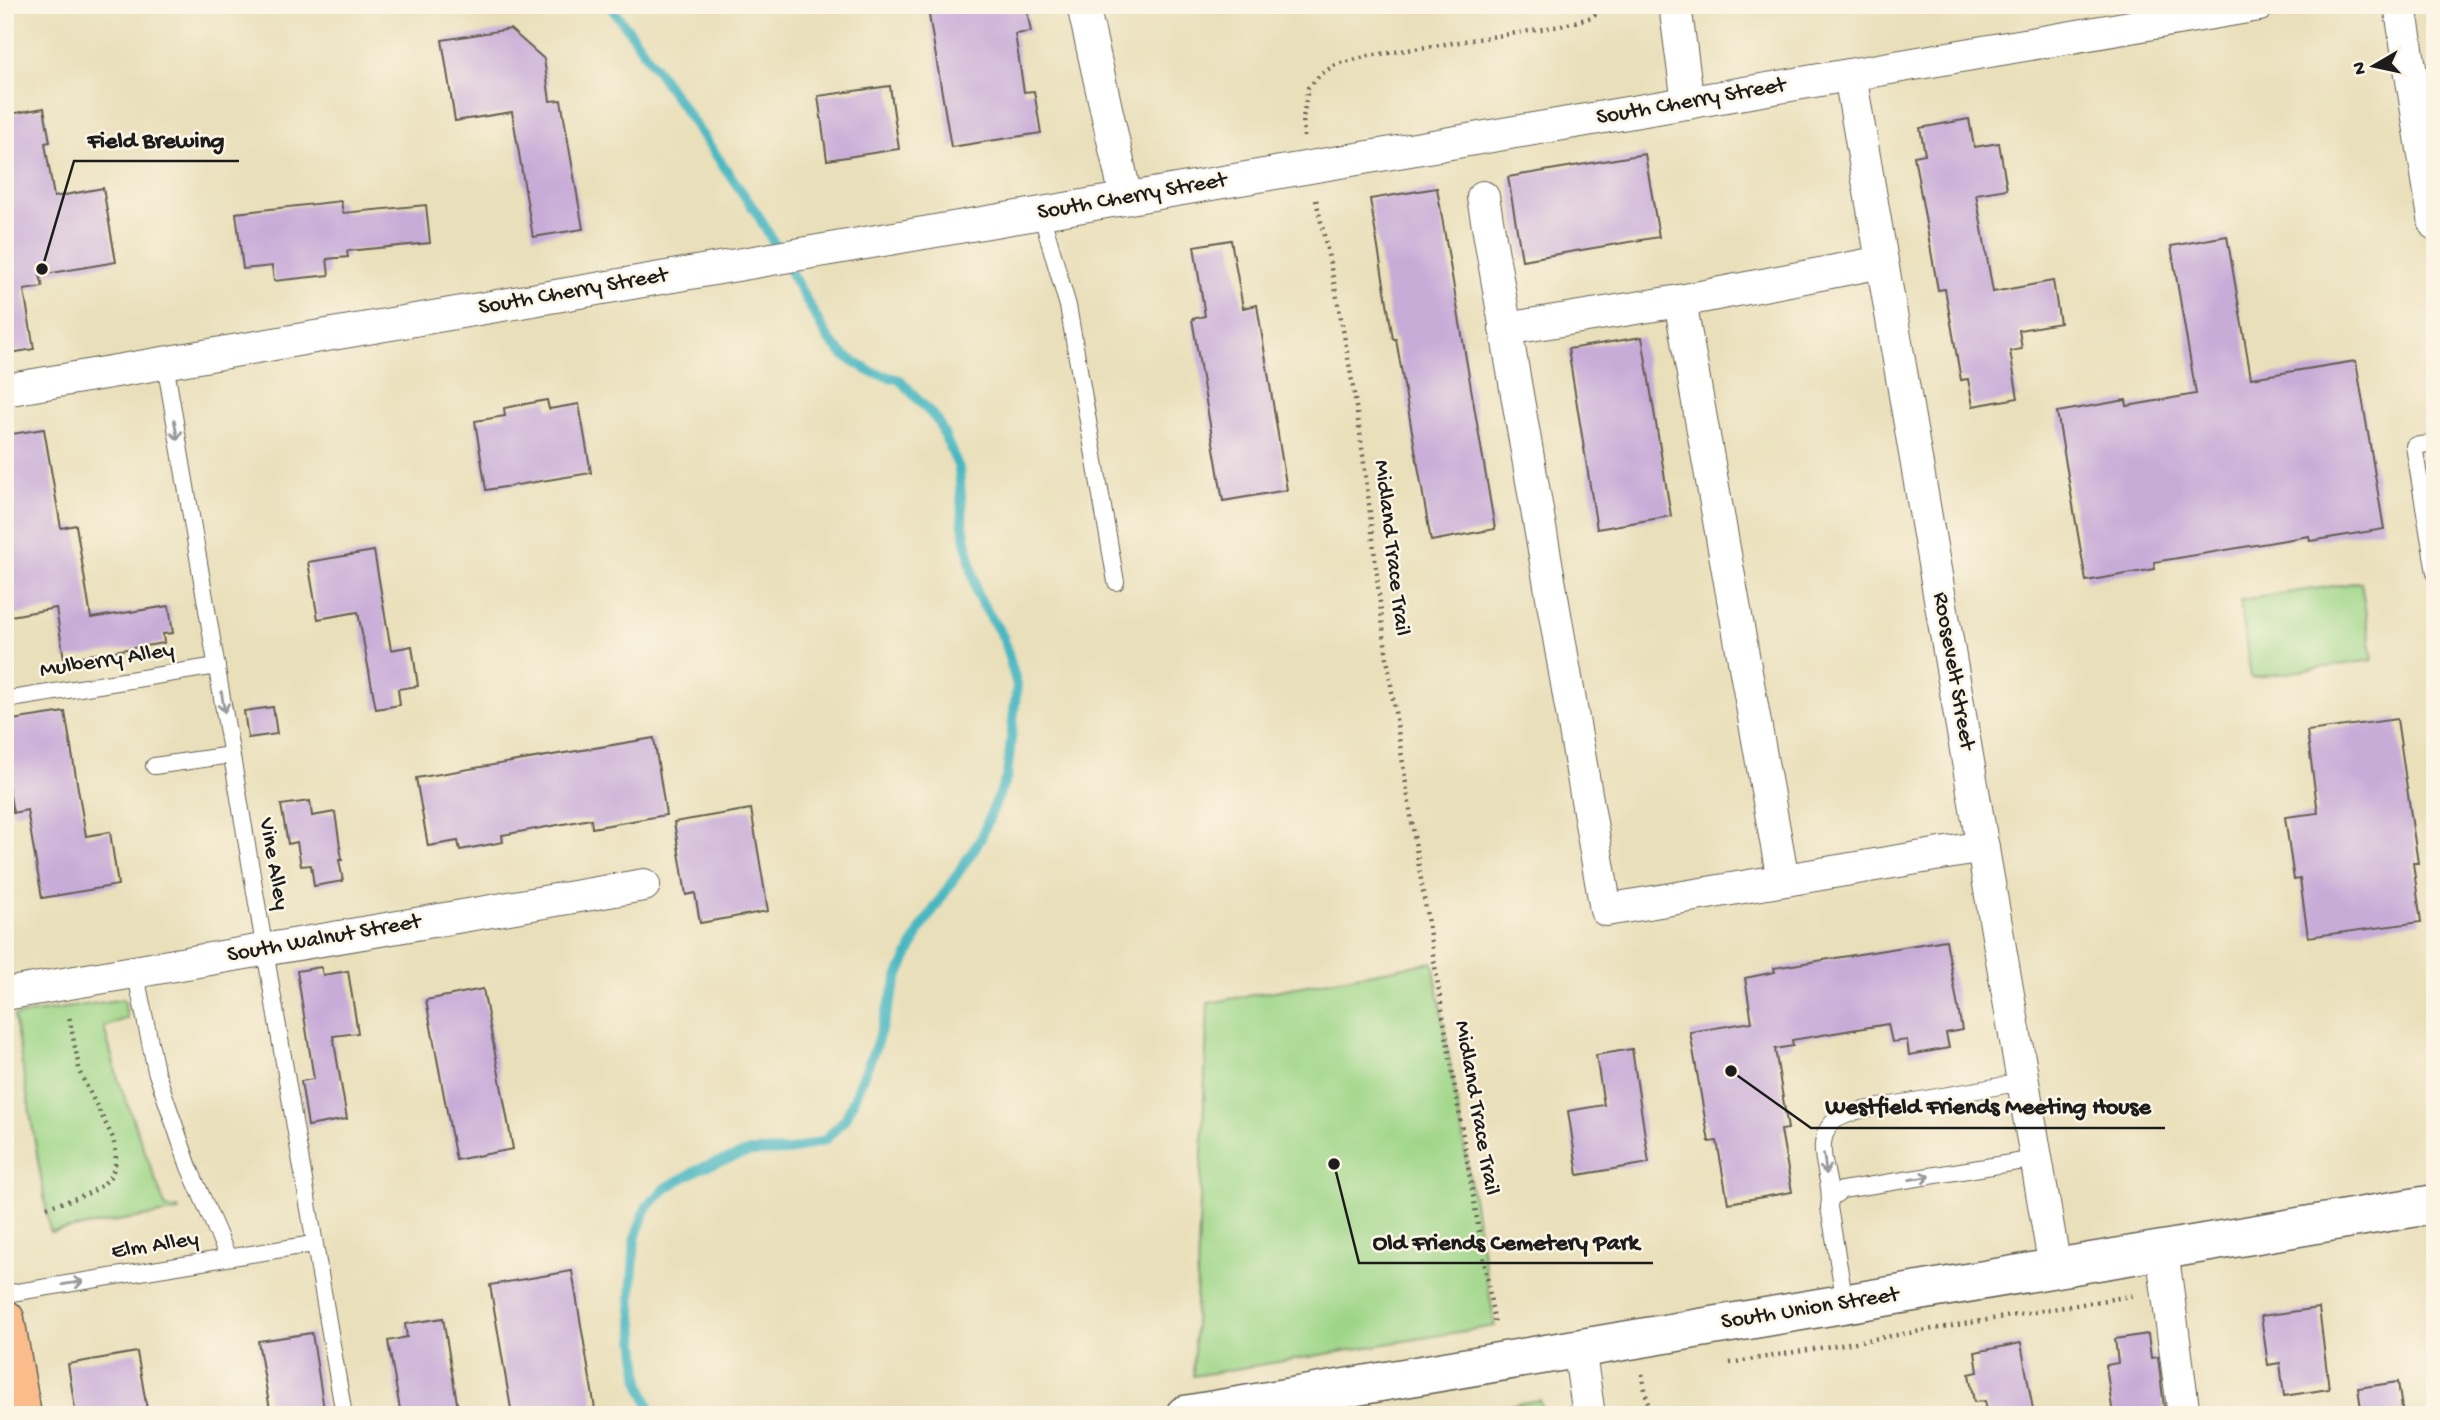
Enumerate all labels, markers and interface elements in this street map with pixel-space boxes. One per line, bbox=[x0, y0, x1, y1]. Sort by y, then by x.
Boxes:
north arrow bbox=[2338, 32, 2408, 102]
text: N bbox=[2348, 60, 2373, 76]
street label: South Cherry Street bbox=[1594, 72, 1789, 132]
callout: Field Brewing bbox=[74, 116, 239, 161]
text: Field Brewing bbox=[87, 128, 225, 157]
street label: South Cherry Street bbox=[1035, 167, 1230, 227]
street label: South Cherry Street bbox=[476, 262, 671, 322]
one-way arrow bbox=[170, 418, 183, 441]
street label: Midland Trace Trail bbox=[1367, 459, 1415, 637]
street label: Roosevelt Street bbox=[1926, 590, 1980, 753]
street label: Mulberry Alley bbox=[38, 637, 176, 685]
one-way arrow bbox=[217, 691, 230, 713]
street label: Vine Alley bbox=[251, 815, 294, 912]
street label: South Walnut Street bbox=[225, 908, 424, 969]
street label: Midland Trace Trail bbox=[1447, 1019, 1505, 1197]
callout: Westfield Friends Meeting House bbox=[1811, 1083, 2165, 1128]
text: Westfield Friends Meeting House bbox=[1824, 1094, 2152, 1123]
one-way arrow bbox=[1819, 1152, 1832, 1175]
one-way arrow bbox=[1908, 1171, 1931, 1184]
callout: Old Friends Cemetery Park bbox=[1359, 1218, 1653, 1263]
street label: Elm Alley bbox=[109, 1226, 201, 1266]
text: Old Friends Cemetery Park bbox=[1373, 1230, 1643, 1259]
one-way arrow bbox=[61, 1276, 83, 1289]
street label: South Union Street bbox=[1719, 1281, 1902, 1336]

